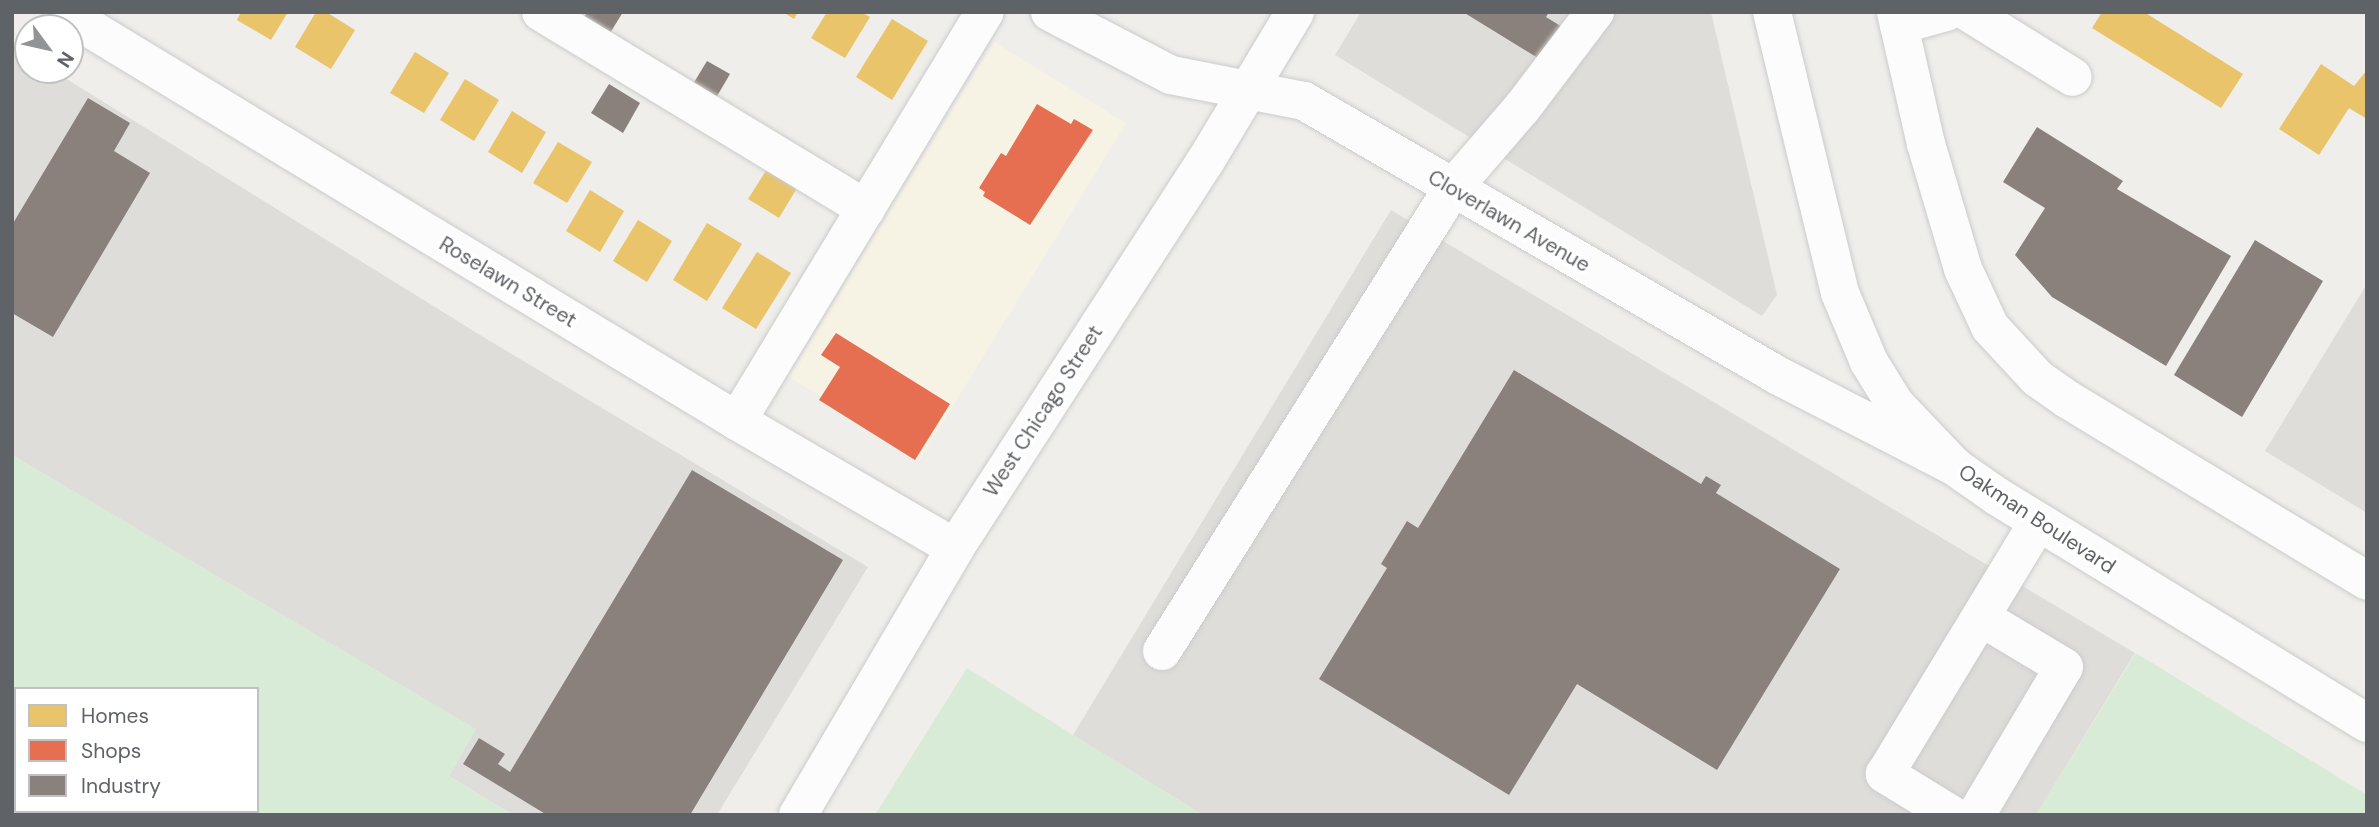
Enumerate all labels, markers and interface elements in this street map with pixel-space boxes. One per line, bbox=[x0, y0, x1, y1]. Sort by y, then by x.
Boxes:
north arrow bbox=[14, 14, 84, 84]
text: N bbox=[51, 47, 80, 72]
street label: Cloverlawn Avenue bbox=[1424, 164, 1594, 278]
street label: Roselawn Street bbox=[435, 231, 581, 333]
street label: West Chicago Street bbox=[978, 320, 1108, 502]
street label: Oakman Boulevard bbox=[1954, 459, 2120, 579]
legend bbox=[14, 687, 259, 813]
text: Homes bbox=[81, 702, 149, 730]
text: Shops bbox=[81, 737, 141, 765]
text: Industry bbox=[81, 772, 161, 800]

